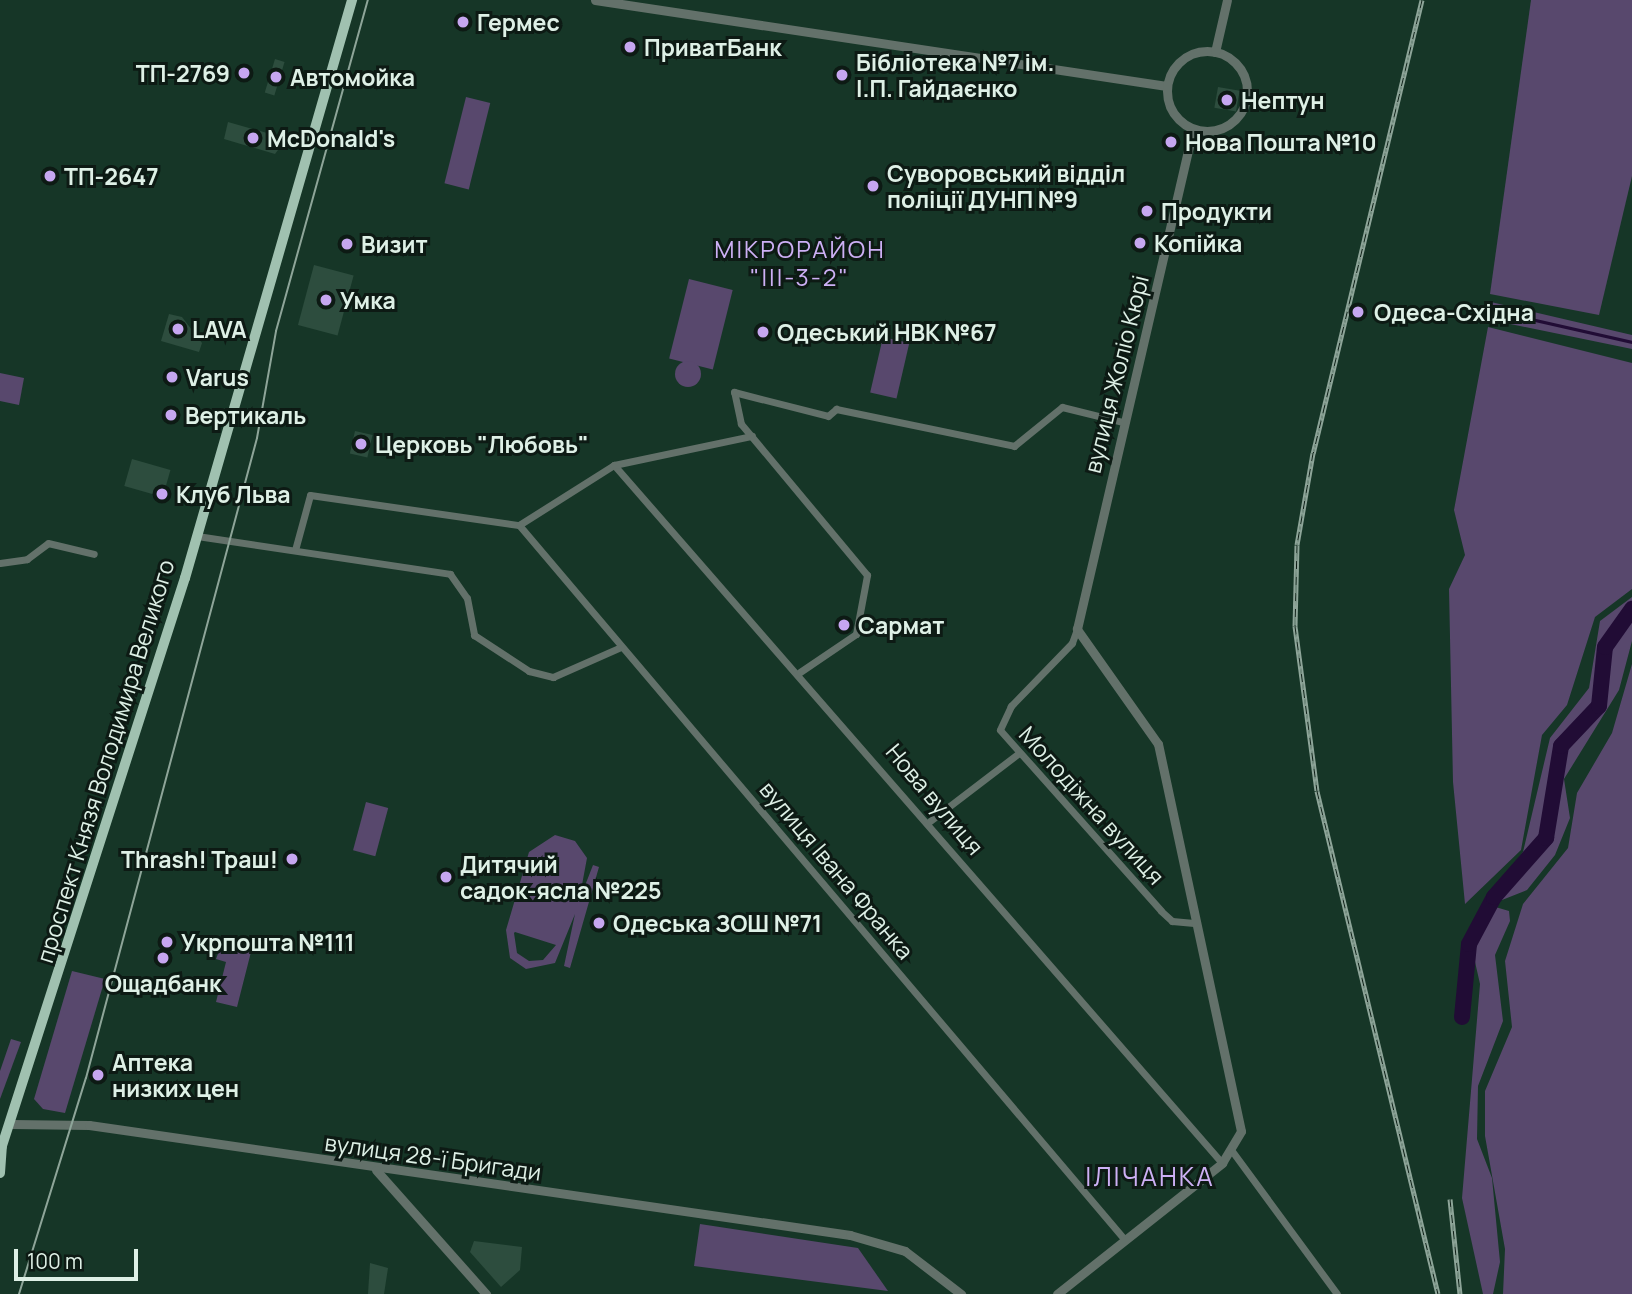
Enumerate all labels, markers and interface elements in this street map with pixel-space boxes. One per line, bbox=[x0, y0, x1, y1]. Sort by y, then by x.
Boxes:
place label: Гермес bbox=[477, 8, 560, 36]
marker: Гермес bbox=[455, 14, 471, 30]
place label: ПриватБанк bbox=[644, 33, 782, 61]
marker: ПриватБанк bbox=[622, 39, 638, 55]
place label: Бібліотека №7 ім. І.П. Гайдаєнко bbox=[856, 48, 1055, 102]
place label: ТП-2769 bbox=[136, 59, 230, 87]
place label: Автомойка bbox=[290, 63, 415, 91]
marker: ТП-2769 bbox=[236, 65, 252, 81]
marker: Бібліотека №7 ім. І.П. Гайдаєнко bbox=[834, 67, 850, 83]
marker: Автомойка bbox=[268, 69, 284, 85]
place label: Нептун bbox=[1241, 86, 1324, 114]
marker: Нептун bbox=[1219, 92, 1235, 108]
place label: McDonald's bbox=[267, 124, 395, 152]
place label: Нова Пошта №10 bbox=[1185, 128, 1377, 156]
marker: McDonald's bbox=[245, 130, 261, 146]
marker: Нова Пошта №10 bbox=[1163, 134, 1179, 150]
place label: Суворовський відділ поліції ДУНП №9 bbox=[887, 159, 1125, 213]
place label: ТП-2647 bbox=[64, 162, 159, 190]
marker: ТП-2647 bbox=[42, 168, 58, 184]
marker: Суворовський відділ поліції ДУНП №9 bbox=[865, 178, 881, 194]
place label: Продукти bbox=[1161, 197, 1272, 225]
marker: Продукти bbox=[1139, 203, 1155, 219]
place label: Копійка bbox=[1154, 229, 1242, 257]
place label: Визит bbox=[361, 230, 428, 258]
district label: МІКРОРАЙОН "ІІІ-3-2" bbox=[716, 235, 884, 291]
marker: Копійка bbox=[1132, 235, 1148, 251]
marker: Визит bbox=[339, 236, 355, 252]
street label: вулиця Жоліо Кюрі bbox=[1078, 272, 1154, 476]
place label: Умка bbox=[340, 286, 396, 314]
marker: Умка bbox=[318, 292, 334, 308]
place label: Одеса-Східна bbox=[1374, 298, 1534, 326]
marker: Одеса-Східна bbox=[1348, 302, 1368, 322]
place label: LAVA bbox=[192, 315, 247, 343]
place label: Одеський НВК №67 bbox=[777, 318, 997, 346]
marker: LAVA bbox=[170, 321, 186, 337]
marker: Одеський НВК №67 bbox=[755, 324, 771, 340]
place label: Varus bbox=[186, 363, 249, 391]
marker: Varus bbox=[164, 369, 180, 385]
place label: Вертикаль bbox=[185, 401, 306, 429]
marker: Вертикаль bbox=[163, 407, 179, 423]
place label: Церковь "Любовь" bbox=[375, 430, 589, 458]
marker: Церковь "Любовь" bbox=[353, 436, 369, 452]
place label: Клуб Льва bbox=[176, 480, 291, 508]
marker: Клуб Льва bbox=[154, 486, 170, 502]
street label: проспект Князя Володимира Великого bbox=[30, 556, 180, 966]
place label: Сармат bbox=[858, 611, 945, 639]
marker: Сармат bbox=[836, 617, 852, 633]
street label: Молодіжна вулиця bbox=[1014, 720, 1170, 890]
street label: Нова вулиця bbox=[881, 738, 989, 860]
street label: вулиця Івана Франка bbox=[755, 775, 919, 965]
place label: Thrash! Траш! bbox=[121, 845, 278, 873]
place label: Дитячий садок-ясла №225 bbox=[460, 850, 661, 904]
marker: Thrash! Траш! bbox=[284, 851, 300, 867]
marker: Дитячий садок-ясла №225 bbox=[438, 869, 454, 885]
place label: Одеська ЗОШ №71 bbox=[613, 909, 822, 937]
marker: Одеська ЗОШ №71 bbox=[591, 915, 607, 931]
place label: Укрпошта №111 bbox=[181, 928, 355, 956]
marker: Укрпошта №111 bbox=[159, 934, 175, 950]
marker: Ощадбанк bbox=[155, 950, 171, 966]
place label: Ощадбанк bbox=[105, 969, 221, 997]
place label: Аптека низких цен bbox=[112, 1048, 239, 1102]
marker: Аптека низких цен bbox=[90, 1067, 106, 1083]
street label: вулиця 28-ї Бригади bbox=[323, 1128, 543, 1186]
district label: ІЛІЧАНКА bbox=[1086, 1161, 1214, 1193]
scale bar bbox=[18, 1234, 142, 1278]
text: 100 m bbox=[27, 1247, 83, 1275]

